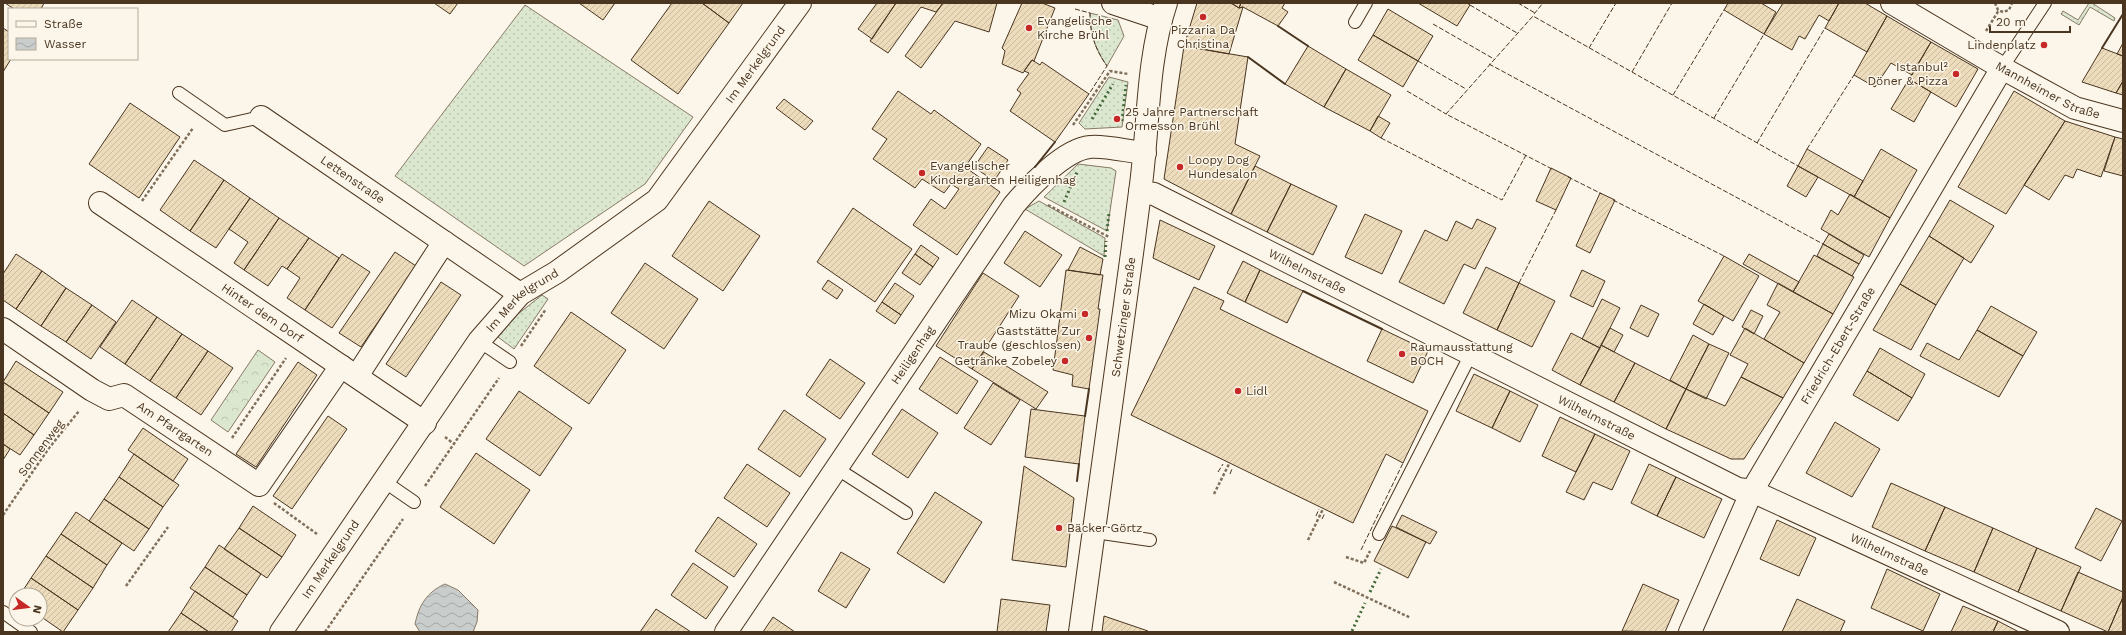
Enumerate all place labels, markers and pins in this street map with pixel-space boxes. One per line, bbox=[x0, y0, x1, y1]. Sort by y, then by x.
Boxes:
marker: Pizzaria Da Christina bbox=[1198, 12, 1208, 22]
place label: Evangelische Kirche Brühl bbox=[1037, 14, 1112, 42]
marker: Evangelische Kirche Brühl bbox=[1024, 23, 1034, 33]
place label: Pizzaria Da Christina bbox=[1171, 23, 1235, 51]
place label: Lindenplatz bbox=[1967, 38, 2036, 52]
marker: Lindenplatz bbox=[2039, 40, 2049, 50]
place label: Istanbul² Döner & Pizza bbox=[1867, 60, 1949, 88]
marker: Istanbul² Döner & Pizza bbox=[1951, 69, 1961, 79]
place label: 25 Jahre Partnerschaft Ormesson Brühl bbox=[1125, 105, 1258, 133]
marker: 25 Jahre Partnerschaft Ormesson Brühl bbox=[1112, 114, 1122, 124]
place label: Loopy Dog Hundesalon bbox=[1188, 153, 1257, 181]
place label: Evangelischer Kindergarten Heiligenhag bbox=[930, 159, 1076, 187]
marker: Loopy Dog Hundesalon bbox=[1175, 162, 1185, 172]
marker: Evangelischer Kindergarten Heiligenhag bbox=[917, 168, 927, 178]
place label: Mizu Okami bbox=[1009, 307, 1077, 321]
marker: Mizu Okami bbox=[1080, 309, 1090, 319]
place label: Gaststätte Zur Traube (geschlossen) bbox=[958, 324, 1081, 352]
marker: Gaststätte Zur Traube (geschlossen) bbox=[1084, 333, 1094, 343]
place label: Raumausstattung BOCH bbox=[1410, 340, 1513, 368]
marker: Raumausstattung BOCH bbox=[1397, 349, 1407, 359]
place label: Getränke Zobeley bbox=[955, 354, 1058, 368]
marker: Getränke Zobeley bbox=[1060, 356, 1070, 366]
place label: Lidl bbox=[1246, 384, 1268, 398]
marker: Lidl bbox=[1233, 386, 1243, 396]
place label: Bäcker Görtz bbox=[1067, 521, 1142, 535]
marker: Bäcker Görtz bbox=[1054, 523, 1064, 533]

